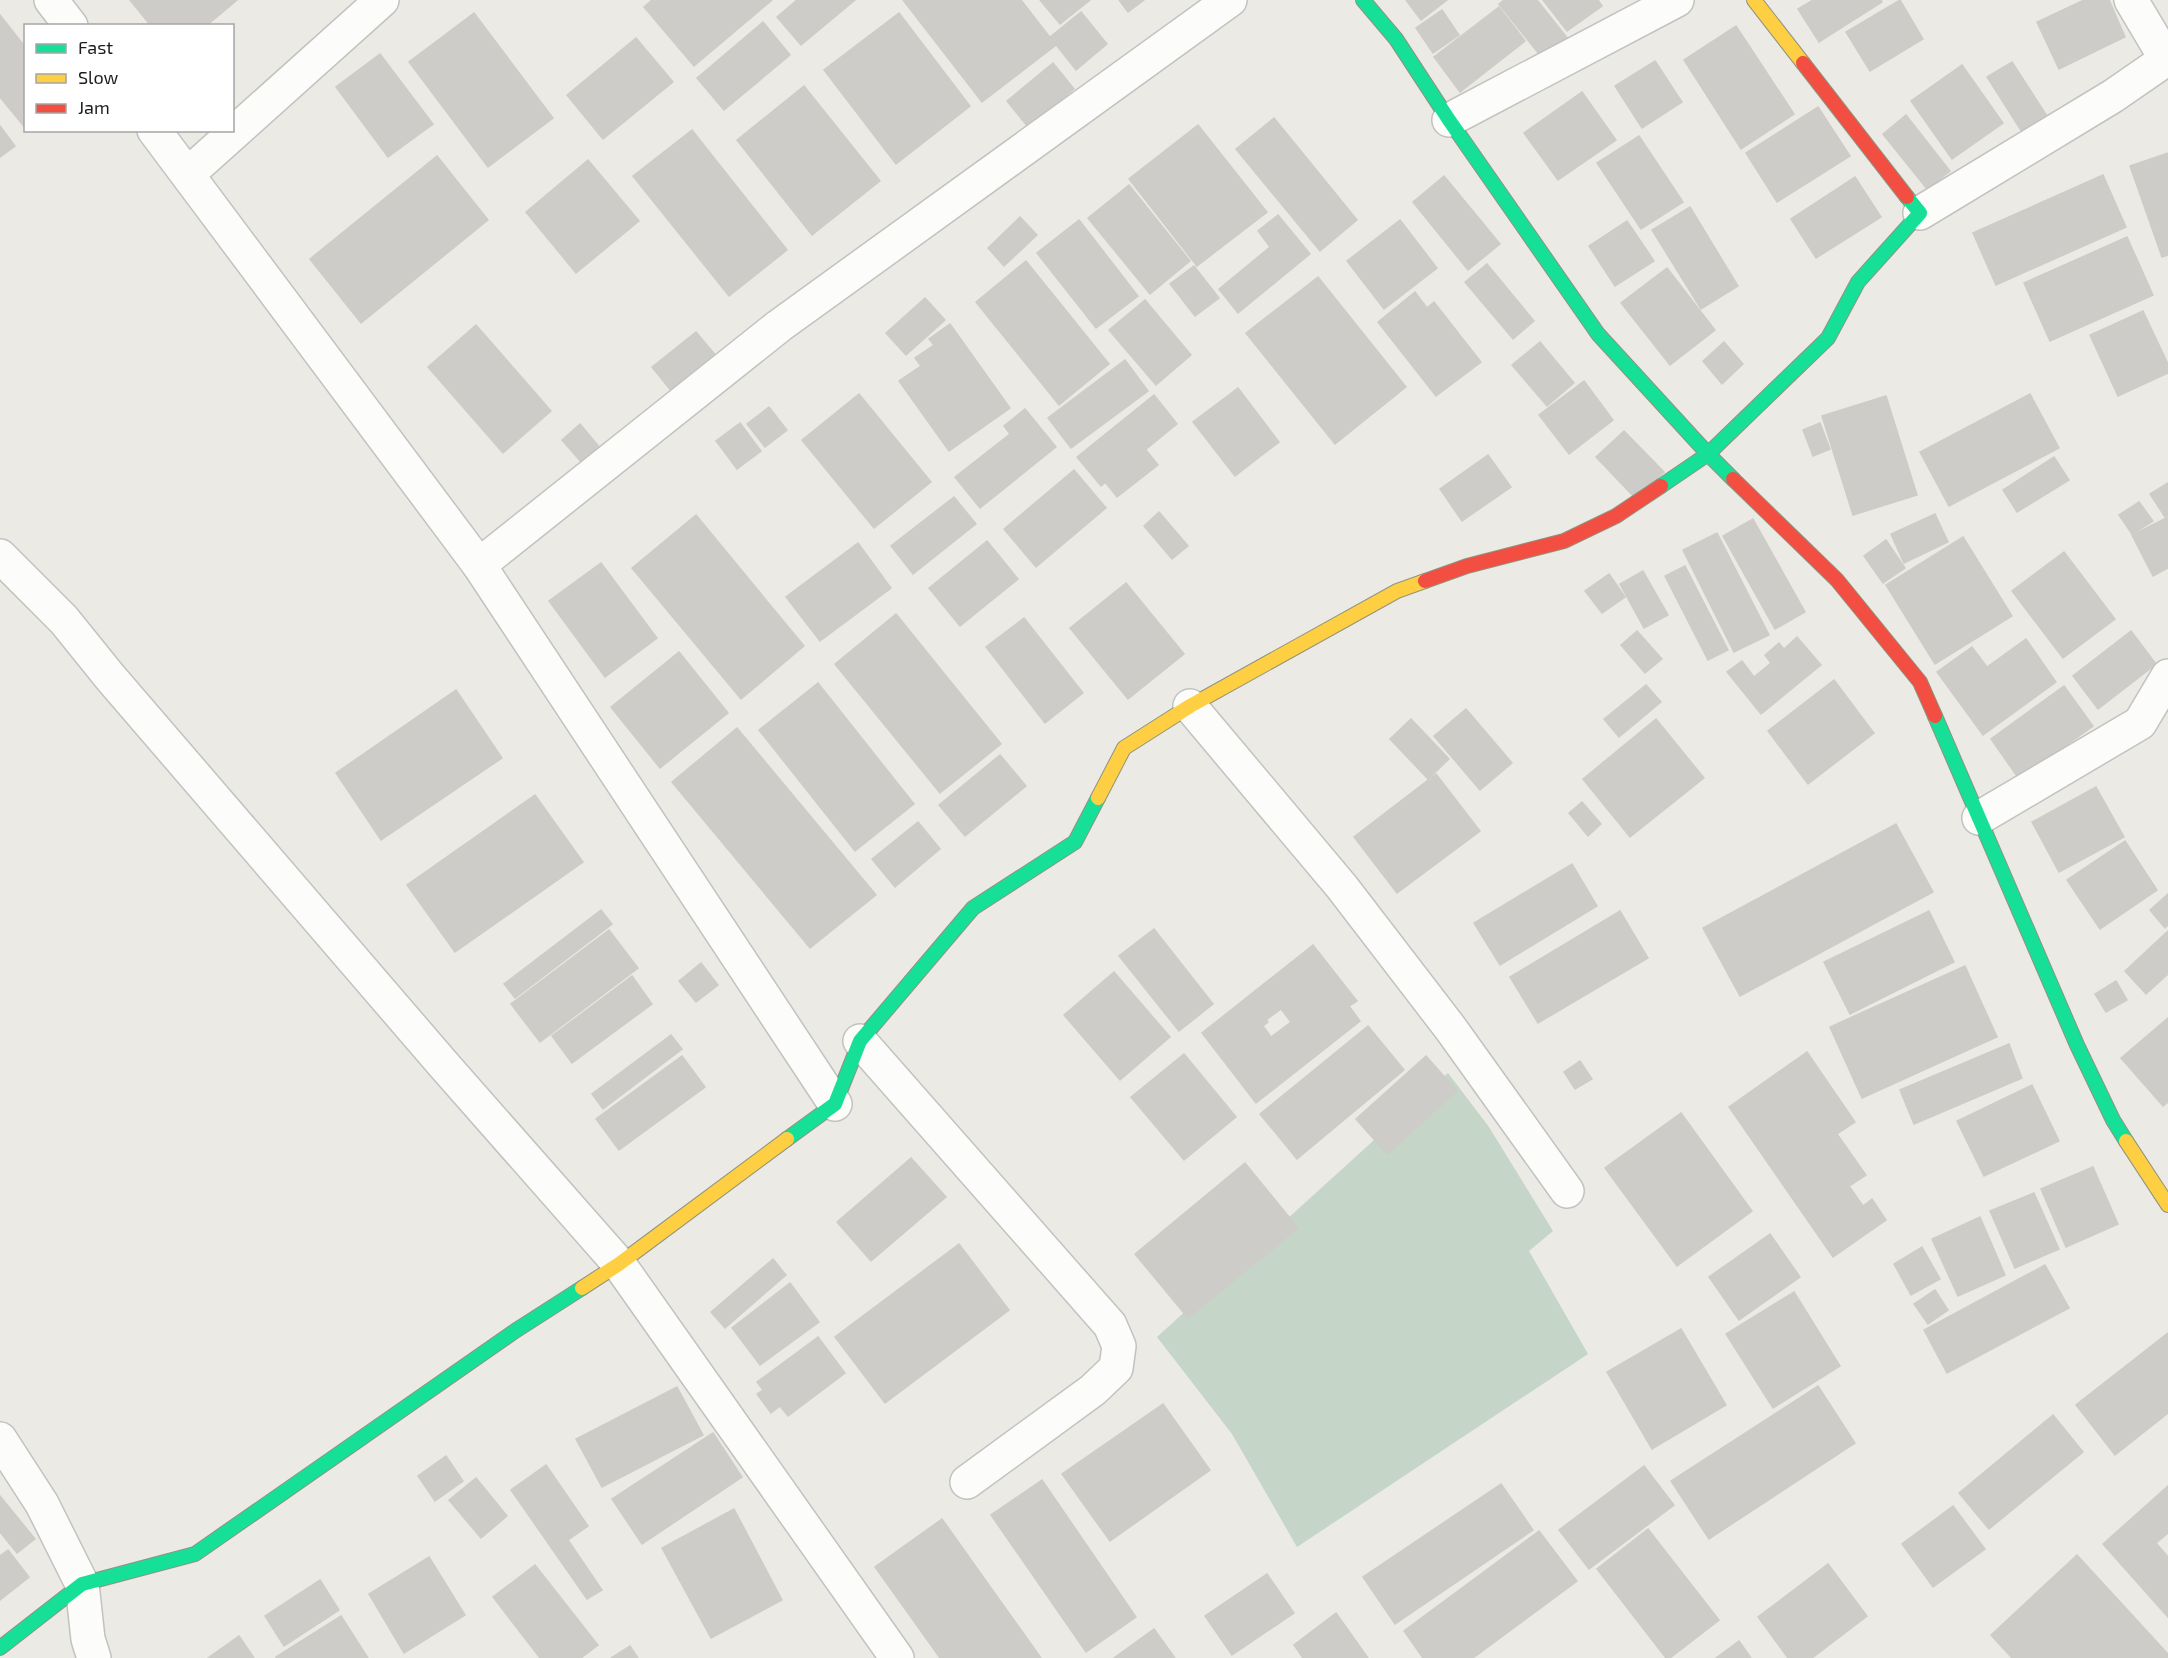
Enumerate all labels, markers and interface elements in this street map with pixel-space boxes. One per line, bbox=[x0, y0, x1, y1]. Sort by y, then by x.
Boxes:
legend bbox=[24, 24, 234, 132]
text: Fast bbox=[78, 36, 113, 58]
text: Slow bbox=[78, 66, 119, 88]
text: Jam bbox=[78, 96, 110, 118]

